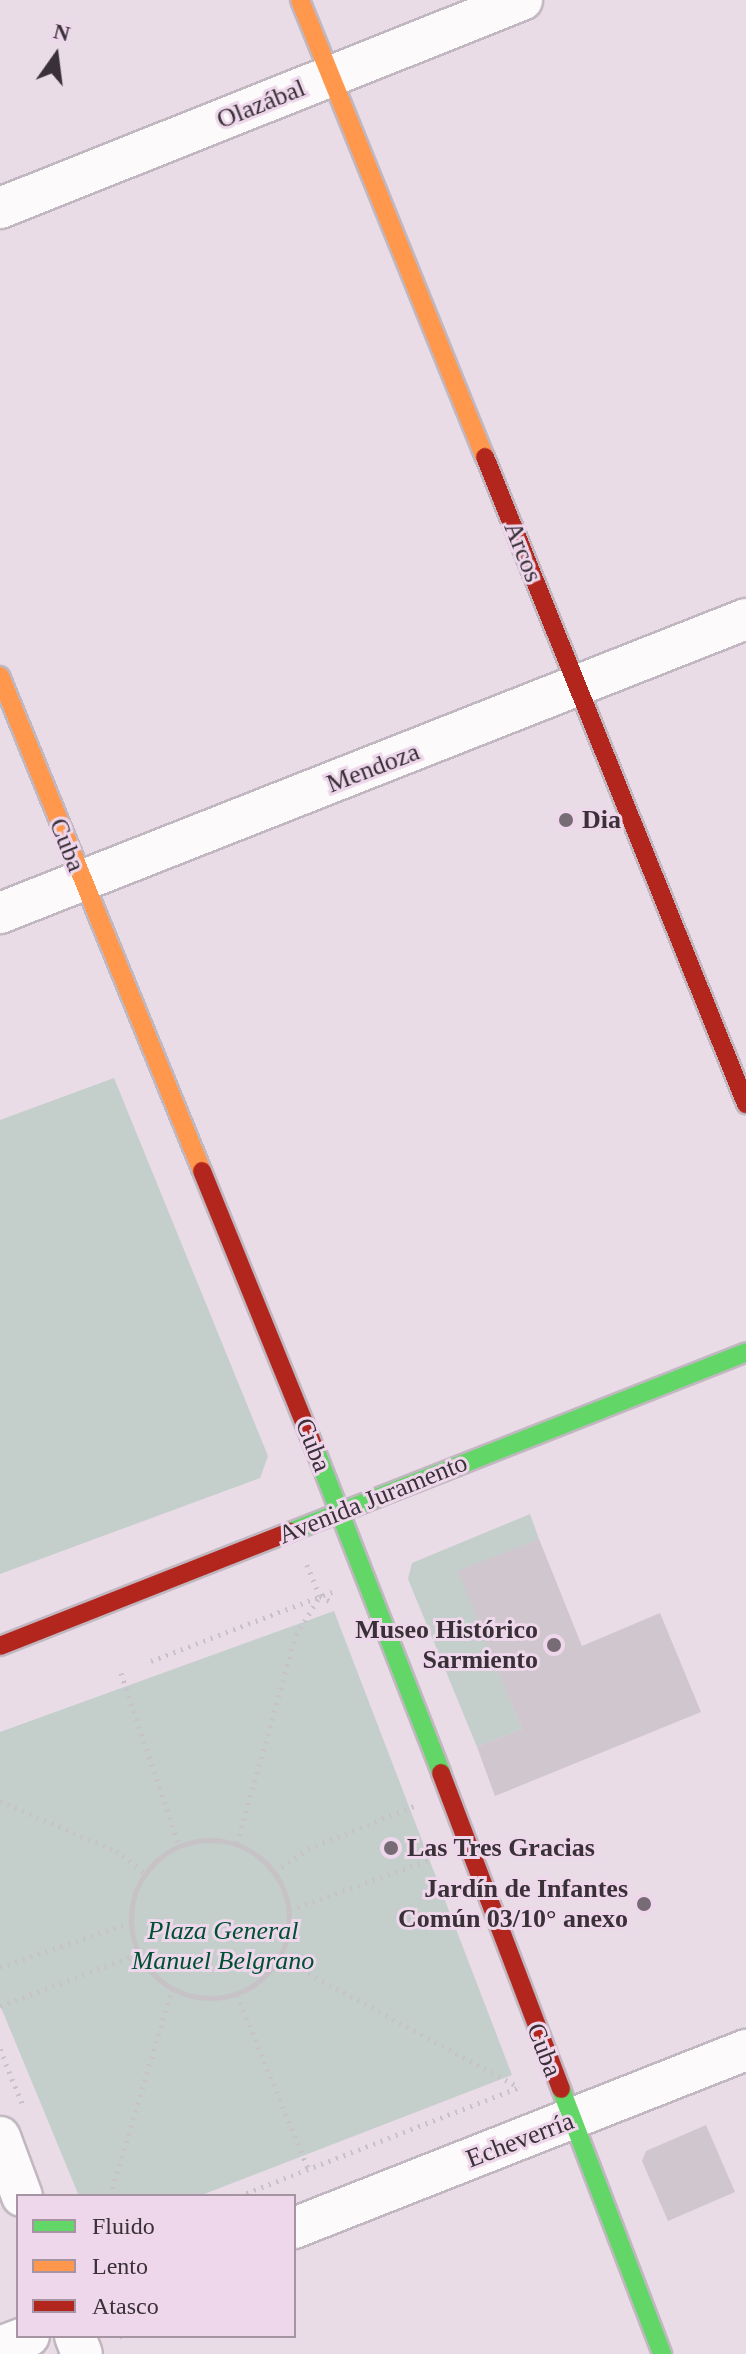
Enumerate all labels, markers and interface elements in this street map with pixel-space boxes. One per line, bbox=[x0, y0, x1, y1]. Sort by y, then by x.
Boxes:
north arrow bbox=[16, 16, 96, 96]
text: N bbox=[51, 18, 73, 46]
street label: Olazábal bbox=[212, 72, 310, 136]
street label: Arcos bbox=[497, 517, 549, 587]
street label: Mendoza bbox=[322, 736, 424, 800]
place label: Dia bbox=[582, 804, 621, 836]
marker: Dia bbox=[557, 811, 575, 829]
street label: Cuba bbox=[42, 814, 92, 876]
street label: Cuba bbox=[288, 1414, 338, 1476]
street label: Avenida Juramento bbox=[274, 1447, 472, 1551]
place label: Museo Histórico Sarmiento bbox=[355, 1614, 538, 1676]
marker: Museo Histórico Sarmiento bbox=[545, 1636, 563, 1654]
place label: Las Tres Gracias bbox=[407, 1832, 595, 1864]
marker: Las Tres Gracias bbox=[382, 1839, 400, 1857]
place label: Jardín de Infantes Común 03/10° anexo bbox=[398, 1873, 628, 1934]
marker: Jardín de Infantes Común 03/10° anexo bbox=[635, 1895, 653, 1913]
park label: Plaza General Manuel Belgrano bbox=[132, 1915, 314, 1976]
street label: Cuba bbox=[520, 2019, 568, 2081]
street label: Echeverría bbox=[462, 2105, 578, 2175]
legend bbox=[16, 2194, 296, 2338]
text: Fluido bbox=[92, 2213, 155, 2239]
text: Lento bbox=[92, 2253, 148, 2279]
text: Atasco bbox=[92, 2293, 159, 2319]

